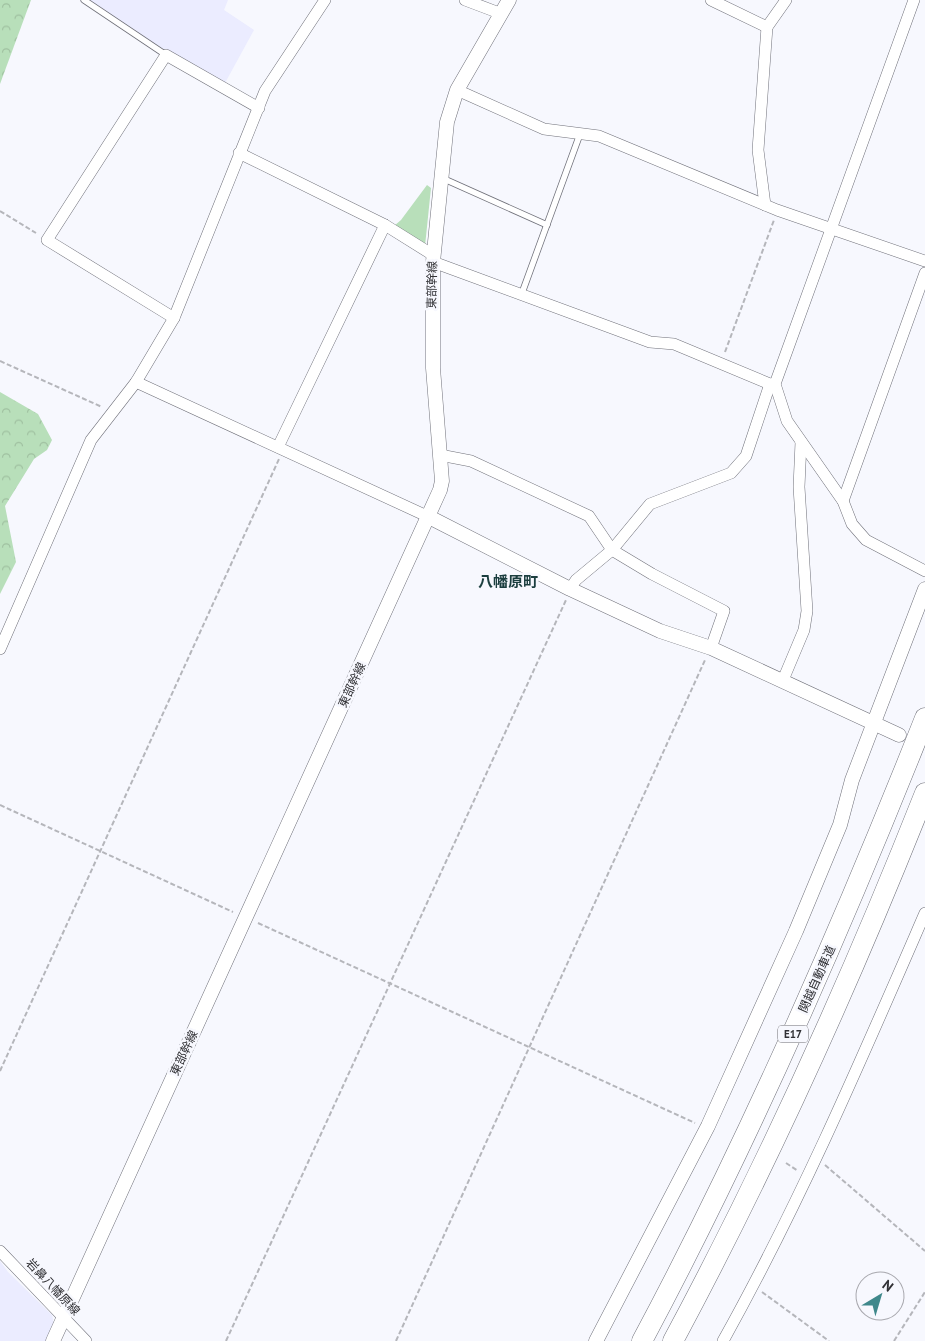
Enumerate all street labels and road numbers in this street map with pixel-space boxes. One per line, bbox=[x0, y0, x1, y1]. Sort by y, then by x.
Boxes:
street label: 東部幹線 bbox=[424, 261, 439, 309]
street label: 東部幹線 bbox=[335, 660, 368, 710]
street label: 関越自動車道 bbox=[795, 943, 838, 1015]
road number: E17 bbox=[778, 1026, 808, 1042]
street label: 東部幹線 bbox=[167, 1028, 200, 1078]
street label: 岩鼻八幡原線 bbox=[23, 1255, 83, 1318]

